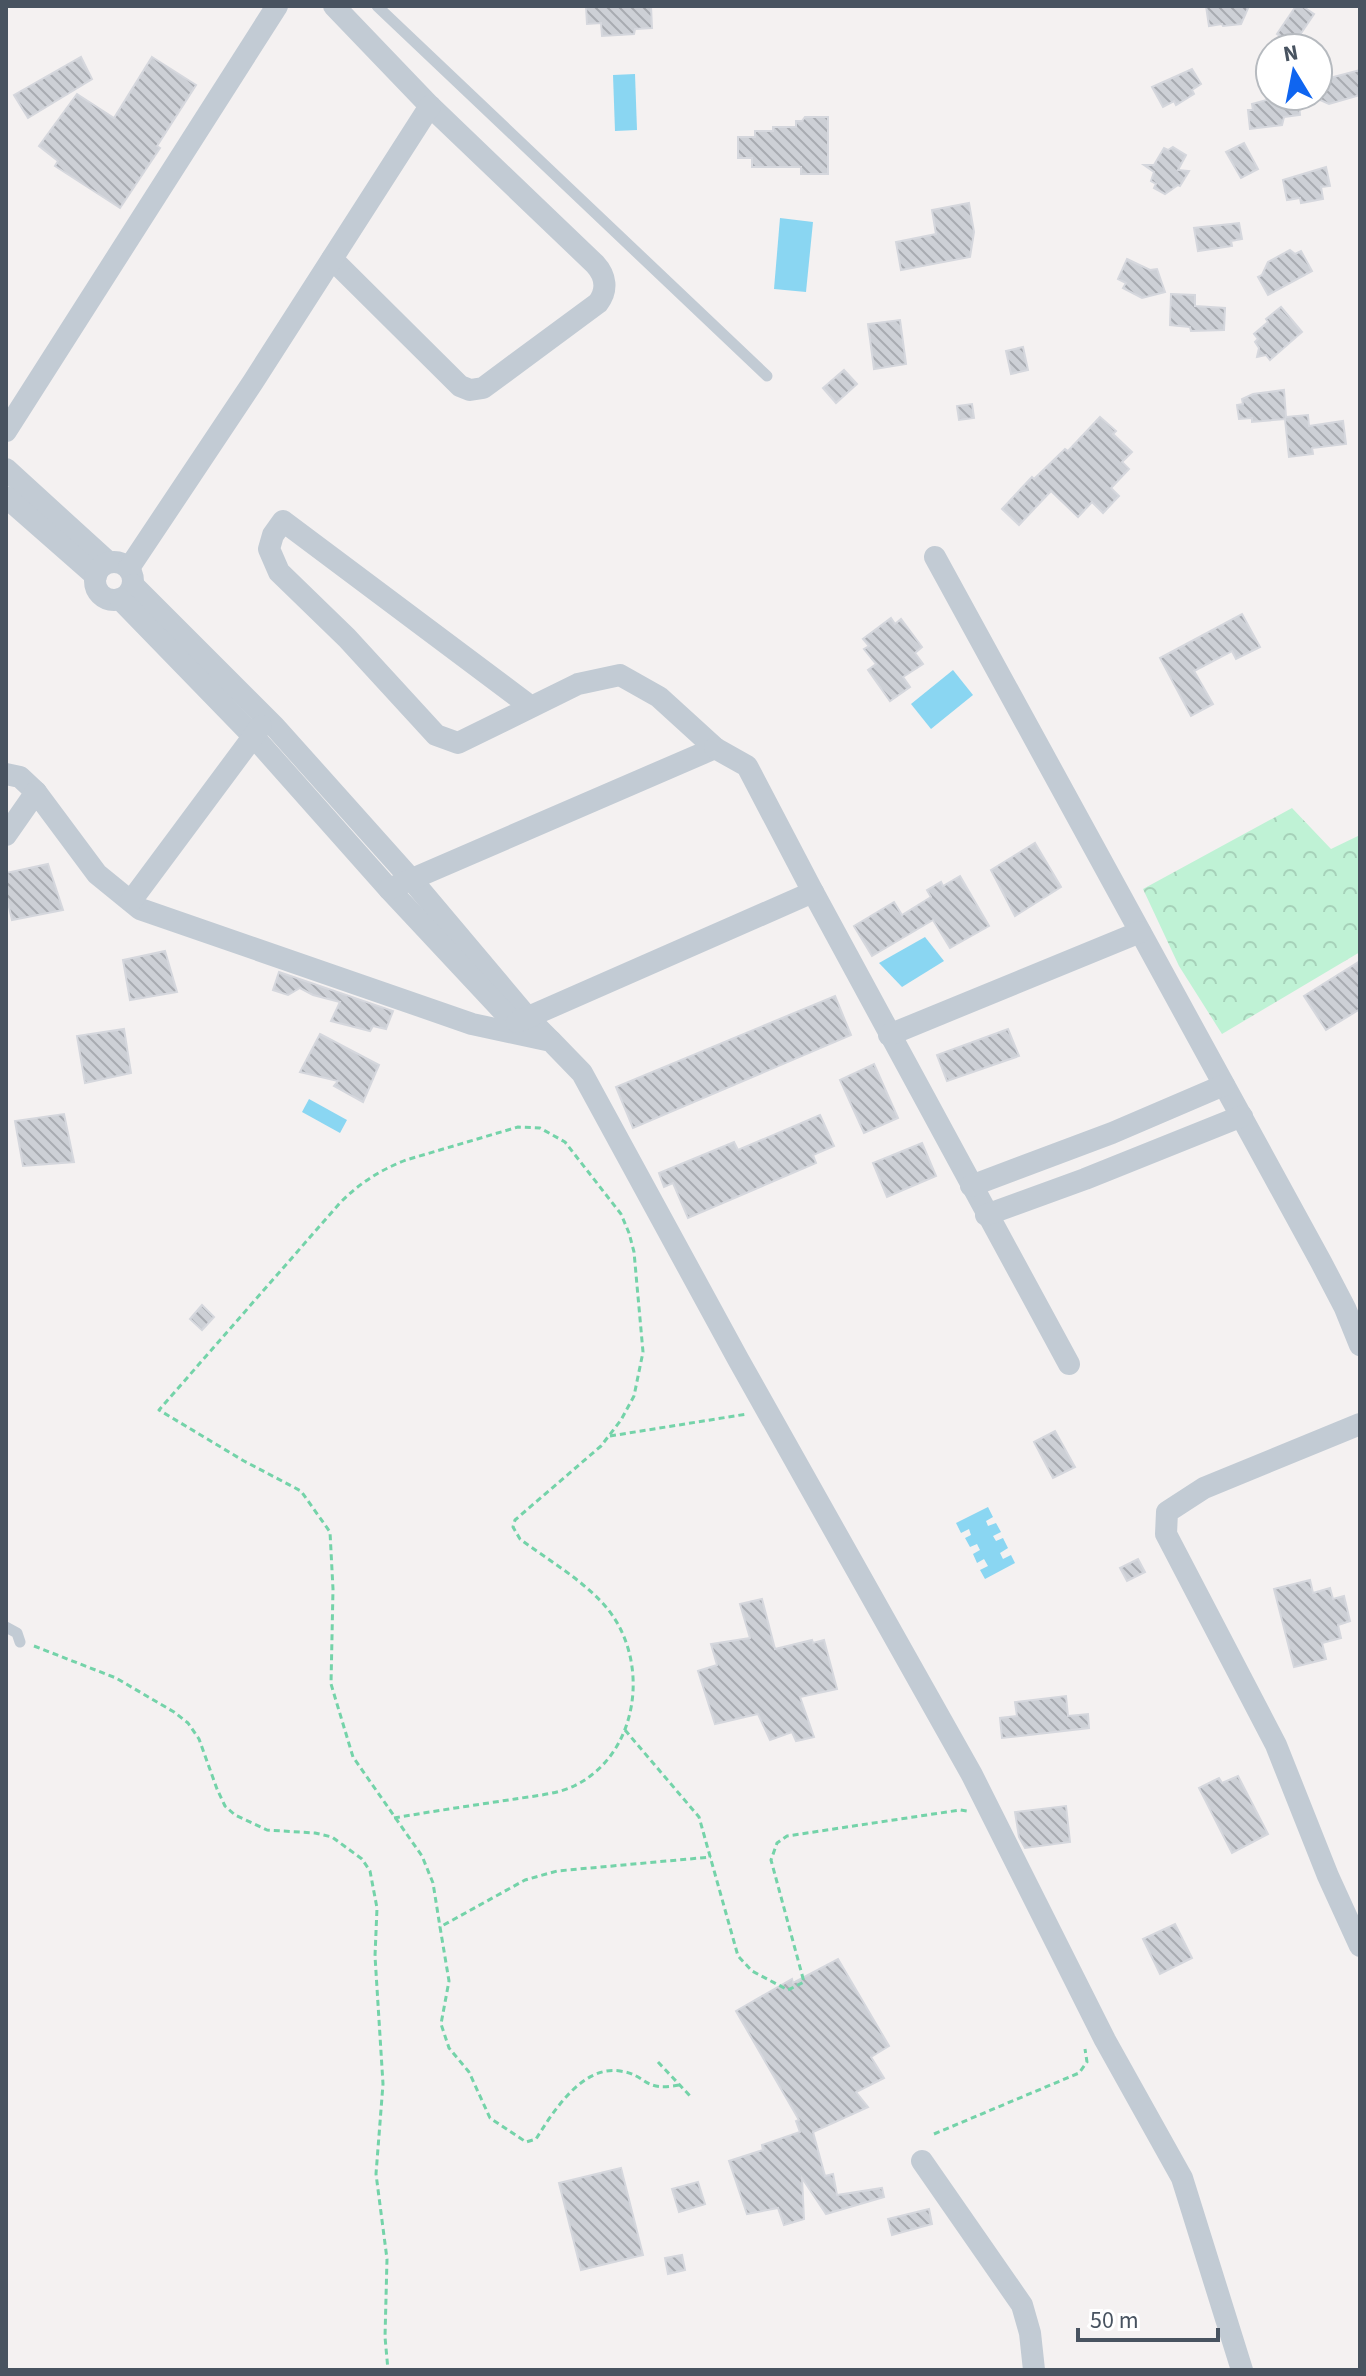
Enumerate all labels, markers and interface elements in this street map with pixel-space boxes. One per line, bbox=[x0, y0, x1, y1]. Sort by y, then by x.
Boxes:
north arrow bbox=[1254, 32, 1334, 112]
text: N bbox=[1281, 36, 1301, 70]
scale bar bbox=[1078, 2292, 1218, 2342]
text: 50 m bbox=[1090, 2303, 1139, 2338]

